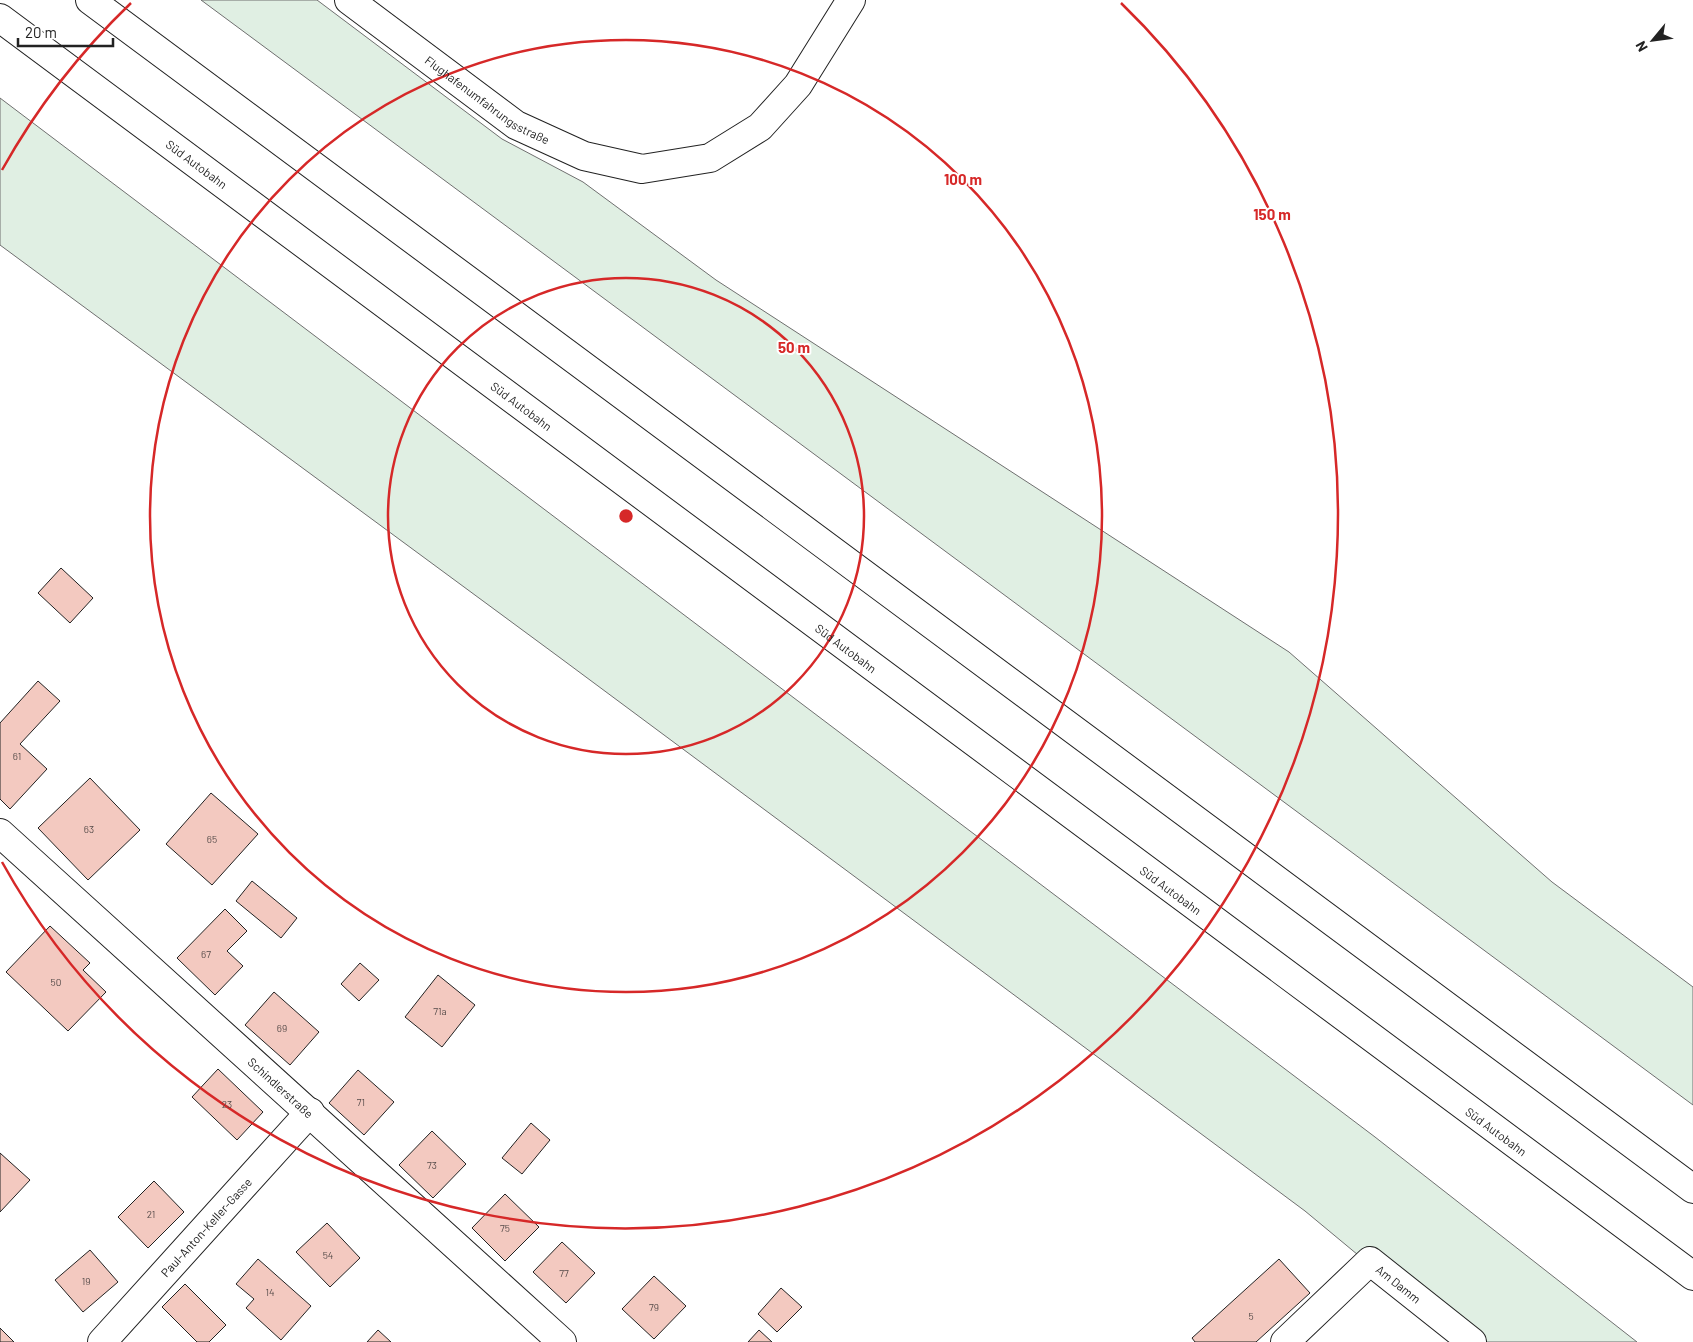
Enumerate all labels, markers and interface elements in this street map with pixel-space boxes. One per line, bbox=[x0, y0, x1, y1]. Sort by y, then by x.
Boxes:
scale bar bbox=[18, 15, 112, 47]
north arrow bbox=[1628, 15, 1678, 65]
text: 20 m bbox=[25, 23, 57, 41]
text: N bbox=[1632, 38, 1651, 55]
street label: Flughafenumfahrungsstraße bbox=[423, 53, 552, 146]
street label: Süd Autobahn bbox=[163, 137, 230, 191]
text: 100 m bbox=[944, 170, 982, 188]
text: 150 m bbox=[1253, 205, 1291, 223]
text: 50 m bbox=[778, 338, 810, 356]
street label: Süd Autobahn bbox=[488, 379, 555, 433]
centre of rings bbox=[617, 507, 635, 525]
street label: Süd Autobahn bbox=[813, 621, 879, 675]
house number: 61 bbox=[13, 750, 21, 762]
house number: 63 bbox=[84, 823, 94, 835]
house number: 65 bbox=[207, 833, 217, 845]
street label: Süd Autobahn bbox=[1138, 863, 1204, 917]
house number: 67 bbox=[201, 948, 211, 960]
house number: 50 bbox=[51, 976, 61, 988]
house number: 71a bbox=[433, 1005, 447, 1017]
house number: 69 bbox=[277, 1022, 287, 1034]
street label: Schindlerstraße bbox=[245, 1054, 316, 1120]
house number: 71 bbox=[357, 1096, 365, 1108]
house number: 23 bbox=[222, 1098, 232, 1110]
street label: Süd Autobahn bbox=[1463, 1104, 1530, 1158]
house number: 73 bbox=[427, 1159, 437, 1171]
street label: Paul-Anton-Keller-Gasse bbox=[158, 1175, 254, 1279]
house number: 21 bbox=[147, 1208, 155, 1220]
house number: 75 bbox=[500, 1222, 510, 1234]
house number: 54 bbox=[323, 1249, 333, 1261]
street label: Am Damm bbox=[1374, 1262, 1424, 1306]
house number: 77 bbox=[559, 1267, 569, 1279]
house number: 19 bbox=[82, 1275, 90, 1287]
house number: 14 bbox=[265, 1286, 275, 1298]
house number: 79 bbox=[649, 1301, 659, 1313]
house number: 5 bbox=[1248, 1310, 1254, 1322]

